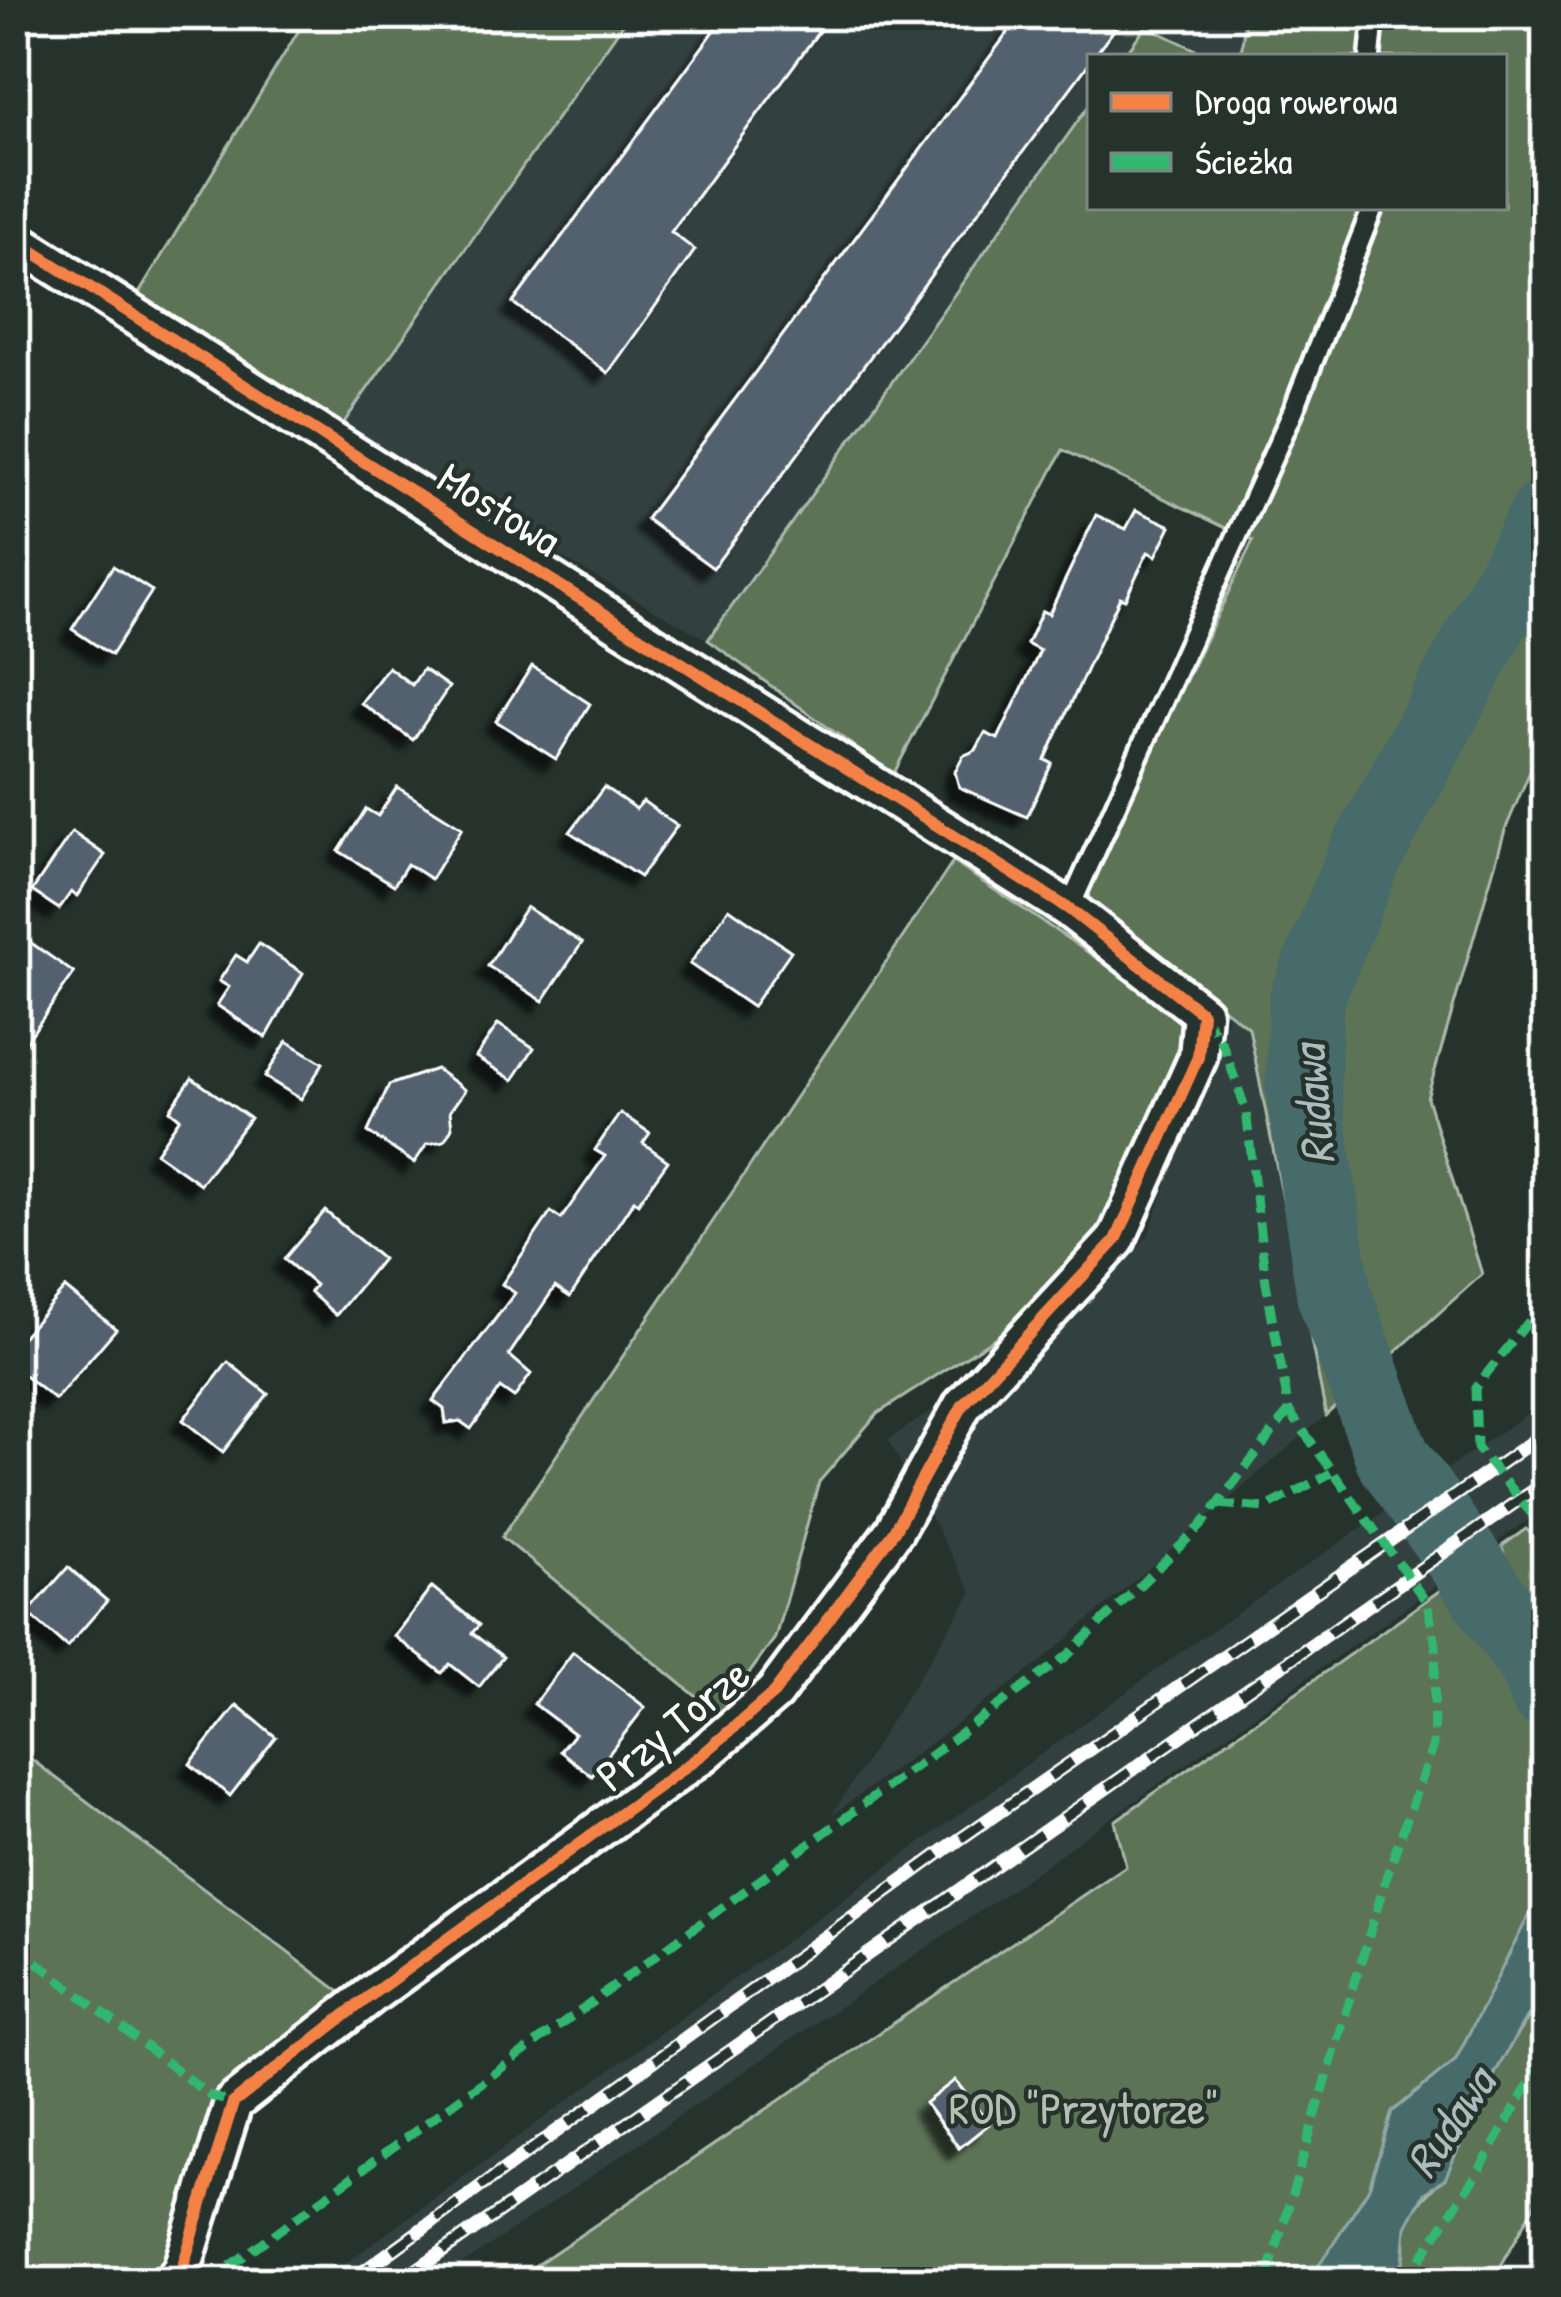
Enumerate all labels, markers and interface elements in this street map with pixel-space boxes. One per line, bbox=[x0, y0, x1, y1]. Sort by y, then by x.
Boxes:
legend bbox=[1087, 54, 1507, 210]
text: Droga rowerowa bbox=[1195, 76, 1397, 125]
text: Ścieżka bbox=[1195, 136, 1292, 185]
street label: Mostowa bbox=[427, 447, 573, 569]
water label: Rudawa bbox=[1274, 1038, 1350, 1167]
street label: Przy Torze bbox=[582, 1643, 762, 1805]
water label: Rudawa bbox=[1389, 2051, 1512, 2190]
park label: ROD "Przytorze" bbox=[949, 2077, 1219, 2138]

